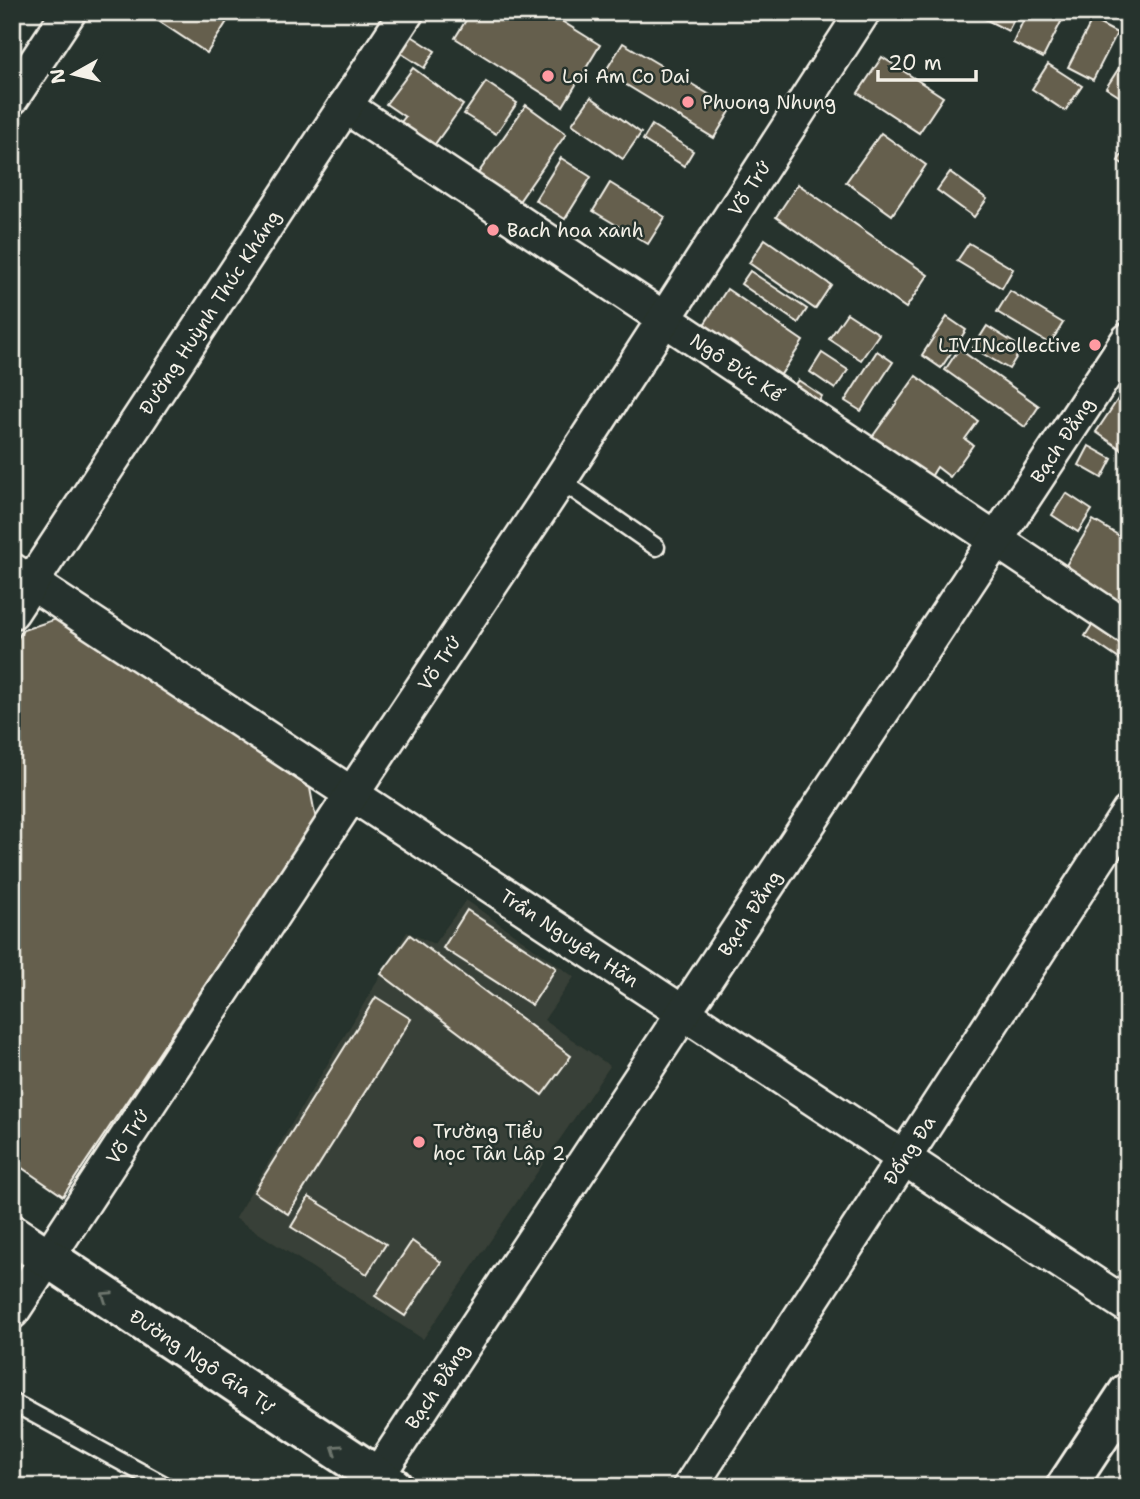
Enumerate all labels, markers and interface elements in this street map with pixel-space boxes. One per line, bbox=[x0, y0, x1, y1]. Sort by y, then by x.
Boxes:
north arrow bbox=[38, 38, 108, 108]
scale bar bbox=[878, 38, 976, 82]
text: 20 m bbox=[888, 49, 942, 77]
place label: Loi Am Co Dai bbox=[562, 64, 690, 89]
text: N bbox=[44, 67, 71, 85]
marker: Loi Am Co Dai bbox=[540, 68, 556, 84]
place label: Phuong Nhung bbox=[702, 90, 836, 115]
marker: Phuong Nhung bbox=[680, 94, 696, 110]
street label: Võ Trứ bbox=[722, 155, 776, 221]
street label: Đường Huỳnh Thúc Kháng bbox=[133, 205, 286, 419]
place label: Bach hoa xanh bbox=[507, 218, 644, 243]
marker: Bach hoa xanh bbox=[485, 222, 501, 238]
street label: Ngô Đức Kế bbox=[685, 327, 789, 407]
place label: LIVINcollective bbox=[938, 333, 1081, 358]
marker: LIVINcollective bbox=[1087, 337, 1103, 353]
street label: Bạch Đằng bbox=[1025, 392, 1099, 488]
street label: Võ Trứ bbox=[412, 630, 467, 695]
street label: Bạch Đằng bbox=[712, 865, 787, 961]
street label: Trần Nguyên Hãn bbox=[495, 883, 644, 993]
street label: Võ Trứ bbox=[100, 1103, 155, 1169]
street label: Đống Đa bbox=[877, 1110, 941, 1189]
place label: Trường Tiểu học Tân Lập 2 bbox=[433, 1119, 565, 1166]
marker: Trường Tiểu học Tân Lập 2 bbox=[411, 1134, 427, 1150]
one-way arrow bbox=[100, 1292, 113, 1305]
street label: Đường Ngô Gia Tự bbox=[125, 1303, 281, 1419]
street label: Bạch Đằng bbox=[399, 1338, 474, 1434]
one-way arrow bbox=[331, 1445, 344, 1457]

